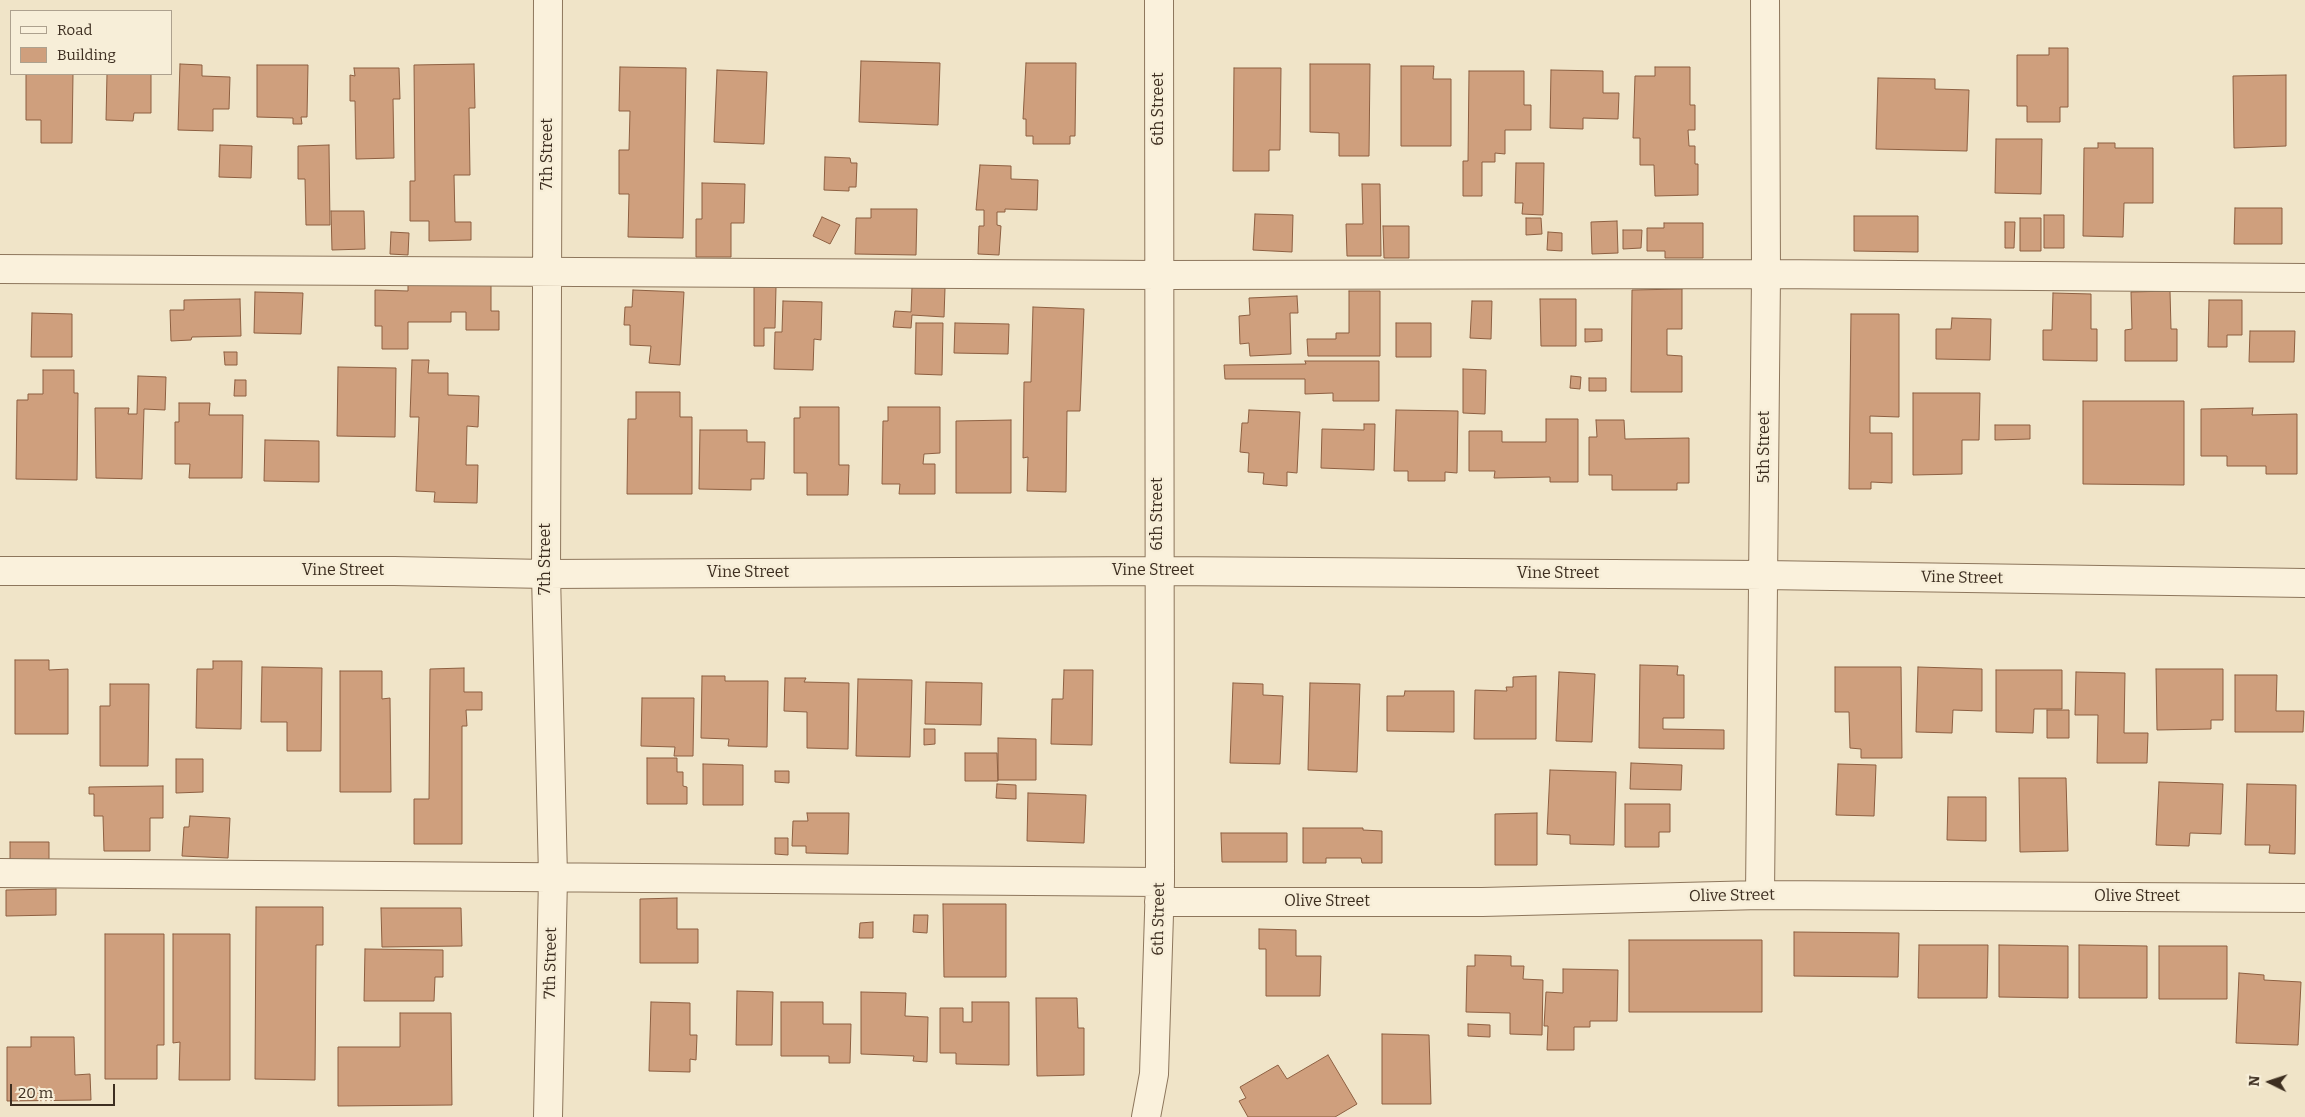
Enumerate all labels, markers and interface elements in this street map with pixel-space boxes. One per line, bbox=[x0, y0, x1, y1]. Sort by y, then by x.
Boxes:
legend bbox=[10, 10, 172, 75]
text: Road bbox=[57, 21, 92, 39]
text: Building bbox=[57, 46, 116, 64]
street label: 6th Street bbox=[1149, 72, 1169, 146]
street label: 7th Street bbox=[538, 118, 558, 190]
street label: 5th Street bbox=[1755, 411, 1775, 483]
street label: 6th Street bbox=[1148, 477, 1168, 551]
street label: 7th Street bbox=[536, 523, 556, 595]
street label: Vine Street bbox=[302, 561, 384, 581]
street label: Vine Street bbox=[1112, 561, 1194, 581]
street label: Vine Street bbox=[707, 563, 789, 583]
street label: Vine Street bbox=[1517, 564, 1599, 584]
street label: Vine Street bbox=[1921, 568, 2003, 588]
street label: 6th Street bbox=[1149, 882, 1169, 956]
street label: Olive Street bbox=[1689, 886, 1775, 906]
street label: Olive Street bbox=[2094, 887, 2180, 907]
street label: Olive Street bbox=[1284, 892, 1370, 912]
street label: 7th Street bbox=[541, 927, 561, 999]
north arrow bbox=[2245, 1057, 2295, 1107]
scale bar bbox=[12, 1074, 118, 1106]
text: N bbox=[2246, 1075, 2263, 1087]
text: 20 m bbox=[18, 1084, 53, 1102]

